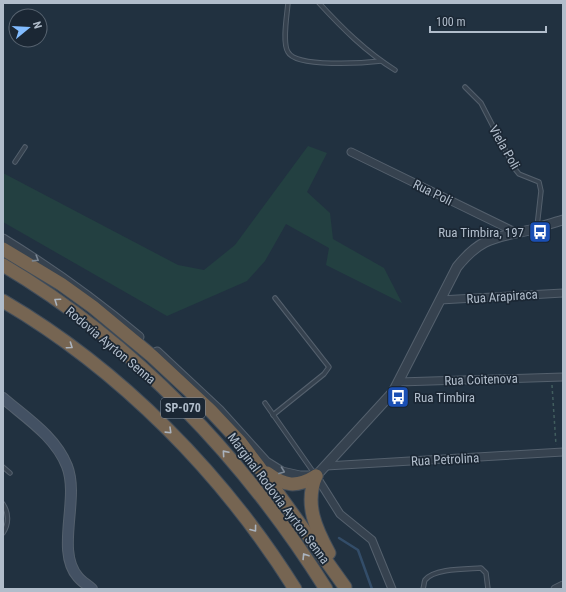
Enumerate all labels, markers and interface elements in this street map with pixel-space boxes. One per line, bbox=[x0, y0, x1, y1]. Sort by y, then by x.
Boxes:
north arrow bbox=[8, 8, 48, 48]
scale bar bbox=[430, 8, 546, 34]
text: 100 m bbox=[436, 15, 466, 29]
text: N bbox=[30, 20, 44, 31]
street label: Viela Poli bbox=[486, 123, 523, 172]
street label: Rua Poli bbox=[411, 176, 455, 208]
bus stop icon: Rua Timbira, 197 bbox=[527, 219, 553, 245]
place label: Rua Timbira, 197 bbox=[438, 225, 524, 240]
one-way arrow bbox=[32, 254, 39, 262]
street label: Rua Arapiraca bbox=[466, 287, 538, 306]
one-way arrow bbox=[54, 299, 61, 306]
street label: Rodovia Ayrton Senna bbox=[63, 304, 158, 387]
one-way arrow bbox=[66, 341, 73, 348]
street label: Rua Coitenova bbox=[444, 371, 518, 388]
bus stop icon: Rua Timbira bbox=[385, 384, 411, 410]
place label: Rua Timbira bbox=[414, 390, 475, 405]
road number: SP-070 bbox=[161, 398, 205, 418]
one-way arrow bbox=[164, 426, 172, 434]
street label: Marginal Rodovia Ayrton Senna bbox=[224, 430, 333, 567]
street label: Rua Petrolina bbox=[411, 450, 480, 469]
one-way arrow bbox=[223, 451, 230, 458]
one-way arrow bbox=[278, 466, 285, 474]
one-way arrow bbox=[249, 525, 256, 532]
one-way arrow bbox=[302, 553, 310, 560]

